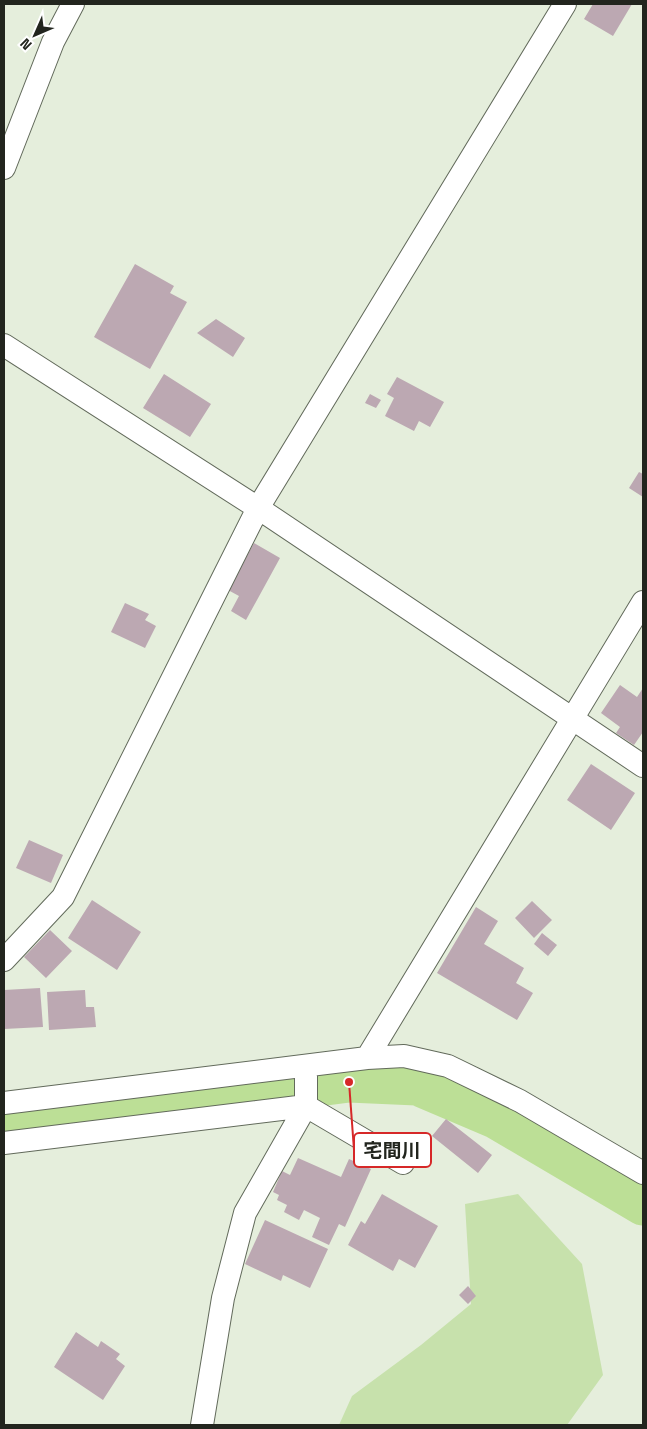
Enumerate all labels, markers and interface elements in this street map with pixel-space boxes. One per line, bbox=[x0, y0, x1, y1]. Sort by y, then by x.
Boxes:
north arrow bbox=[10, 10, 60, 60]
text: N bbox=[16, 35, 35, 54]
callout: 宅間川 bbox=[354, 1133, 431, 1167]
text: 宅間川 bbox=[363, 1138, 421, 1163]

